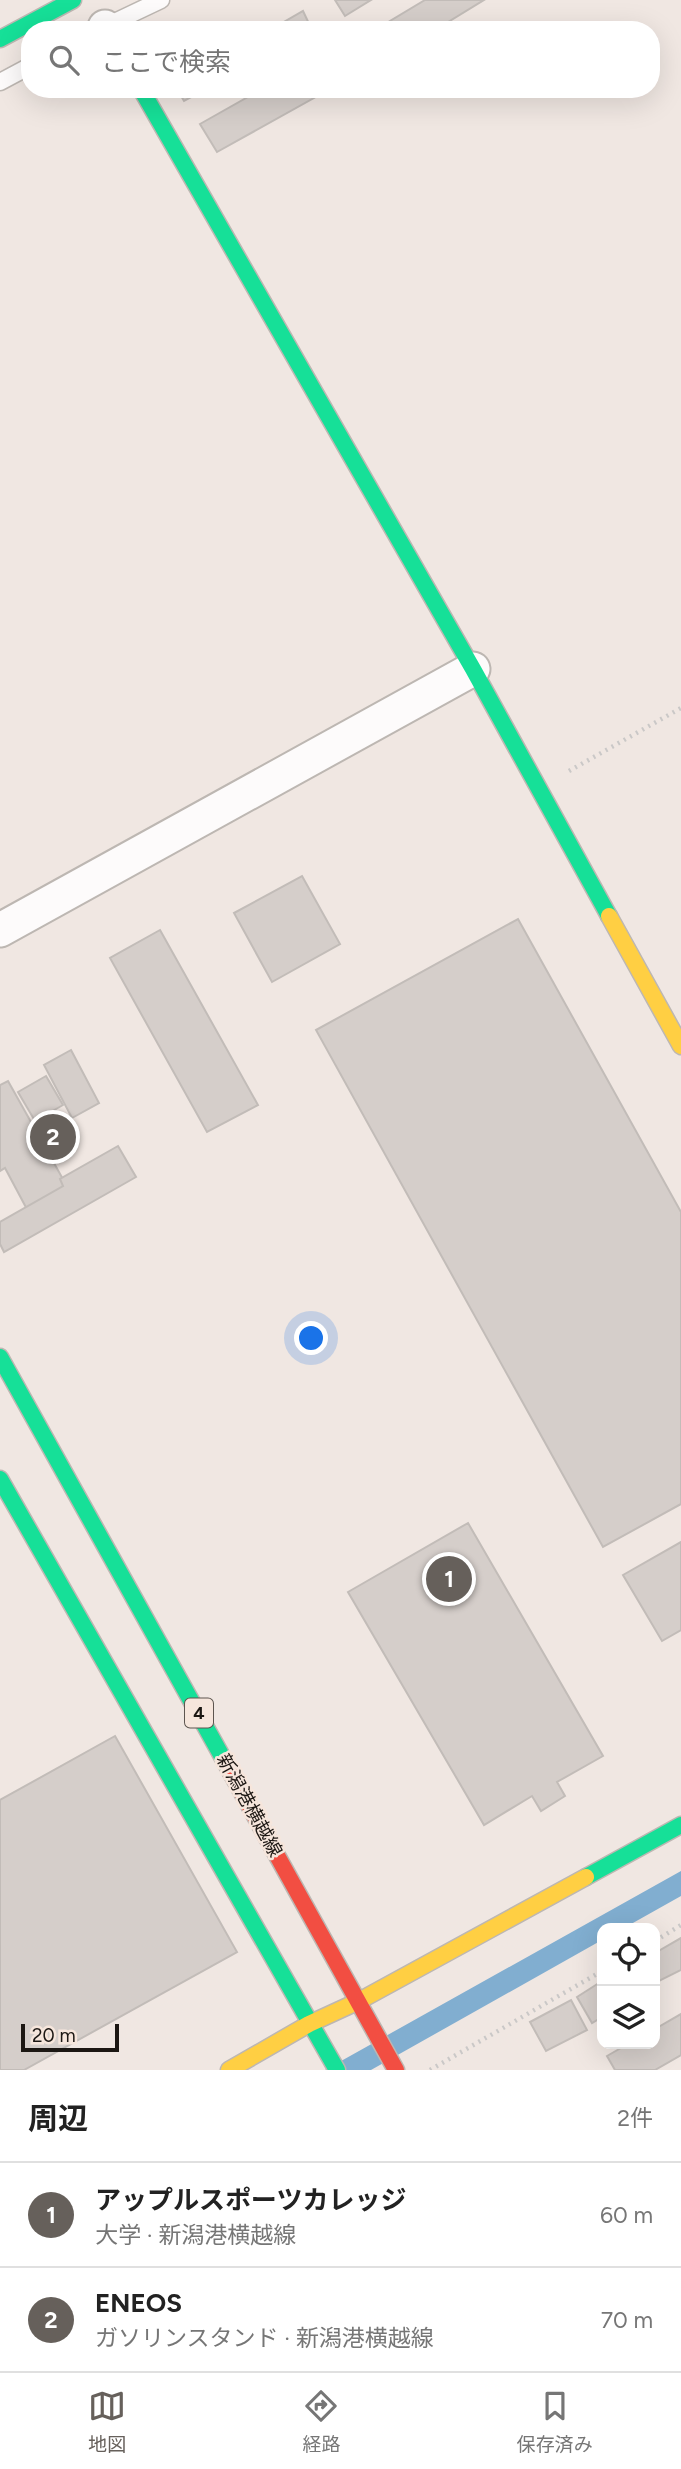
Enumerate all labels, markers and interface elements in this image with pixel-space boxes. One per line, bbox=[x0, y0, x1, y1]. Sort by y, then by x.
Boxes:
search box bbox=[21, 21, 660, 98]
icon: search bbox=[45, 41, 83, 79]
text: ここで検索 bbox=[101, 46, 231, 78]
pin: 2 bbox=[30, 1111, 76, 1163]
your location bbox=[294, 1321, 328, 1355]
pin: 1 bbox=[426, 1553, 472, 1605]
road number: 4 bbox=[185, 1698, 213, 1728]
street label: 新潟港横越線 bbox=[212, 1750, 287, 1861]
map controls bbox=[597, 1923, 660, 2049]
button: locate bbox=[597, 1923, 660, 1986]
button: layers bbox=[597, 1986, 660, 2049]
scale bar bbox=[21, 2021, 119, 2053]
text: 20 m bbox=[32, 2024, 76, 2047]
text: 周辺 bbox=[28, 2100, 88, 2137]
text: 2件 bbox=[617, 2104, 653, 2132]
text: アップルスポーツカレッジ bbox=[95, 2184, 406, 2216]
text: 1 bbox=[46, 2201, 56, 2229]
text: 60 m bbox=[600, 2201, 653, 2229]
text: 大学 · 新潟港横越線 bbox=[95, 2221, 296, 2249]
text: ENEOS bbox=[95, 2287, 182, 2319]
text: 2 bbox=[44, 2306, 58, 2334]
text: 70 m bbox=[601, 2306, 653, 2334]
text: ガソリンスタンド · 新潟港横越線 bbox=[95, 2324, 434, 2352]
tab: 地図 bbox=[88, 2387, 126, 2456]
tab: 経路 bbox=[302, 2387, 341, 2456]
tab: 保存済み bbox=[517, 2387, 593, 2456]

